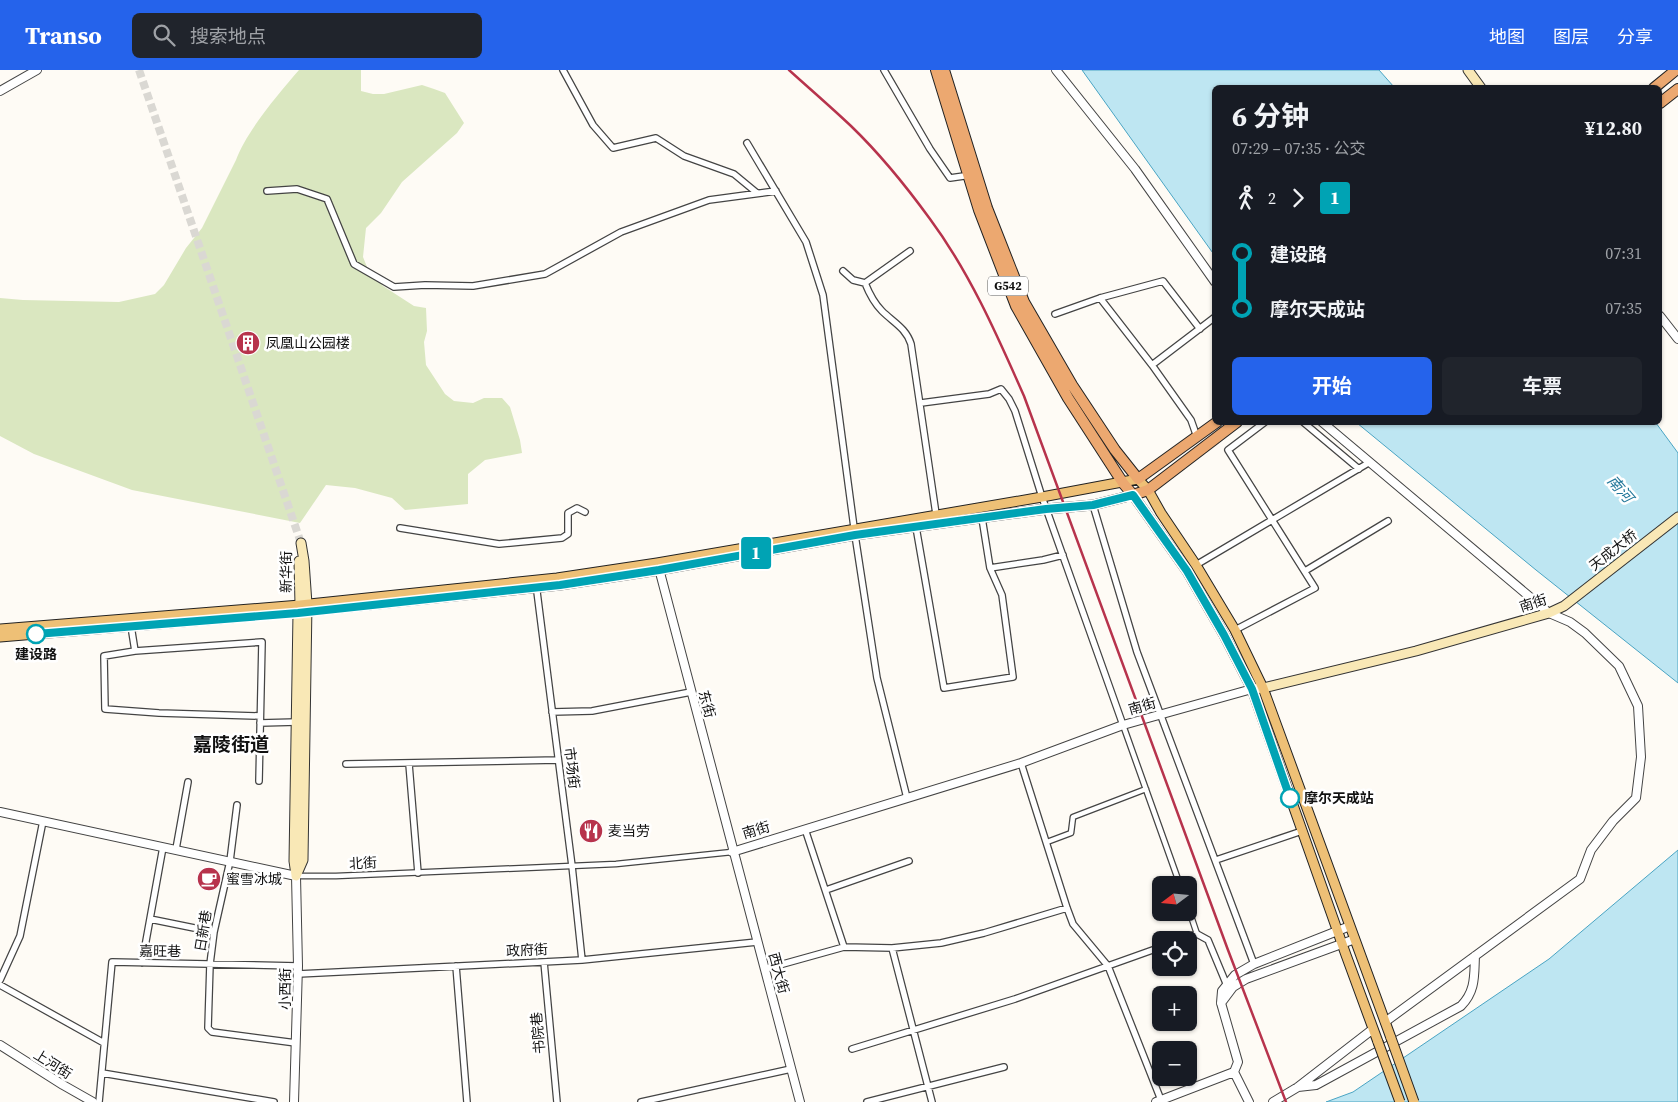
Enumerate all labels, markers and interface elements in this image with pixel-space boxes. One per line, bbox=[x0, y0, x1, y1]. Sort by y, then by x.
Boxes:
search box bbox=[132, 13, 482, 58]
text: Transo bbox=[25, 19, 102, 52]
icon: search bbox=[150, 21, 178, 49]
text: 搜索地点 bbox=[190, 23, 266, 49]
text: 地图 bbox=[1489, 24, 1525, 49]
text: 图层 bbox=[1553, 24, 1589, 49]
text: 分享 bbox=[1617, 24, 1653, 49]
text: 6 分钟 bbox=[1232, 97, 1309, 135]
text: ¥12.80 bbox=[1585, 115, 1642, 141]
text: 07:29 – 07:35 · 公交 bbox=[1232, 137, 1366, 159]
icon: walk bbox=[1232, 184, 1260, 212]
icon: forward bbox=[1284, 184, 1312, 212]
text: 1 bbox=[1330, 185, 1340, 210]
text: 2 bbox=[1268, 187, 1276, 209]
text: 建设路 bbox=[1270, 241, 1327, 267]
text: 07:31 bbox=[1605, 242, 1642, 264]
road number: G542 bbox=[988, 277, 1028, 296]
text: 摩尔天成站 bbox=[1270, 296, 1365, 322]
text: 07:35 bbox=[1605, 297, 1642, 319]
building icon: 凤凰山公园楼 bbox=[235, 330, 261, 356]
place label: 凤凰山公园楼 bbox=[266, 333, 350, 353]
button: 开始 bbox=[1232, 357, 1432, 415]
button: 车票 bbox=[1442, 357, 1642, 415]
water label: 南河 bbox=[1603, 470, 1640, 509]
street label: 天成大桥 bbox=[1585, 525, 1641, 575]
line badge: 1 bbox=[740, 537, 772, 569]
text: 1 bbox=[751, 540, 761, 565]
street label: 新华街 bbox=[276, 551, 296, 593]
street label: 南街 bbox=[1517, 589, 1549, 617]
marker: 建设路 bbox=[26, 624, 46, 644]
place label: 建设路 bbox=[15, 644, 57, 664]
street label: 东街 bbox=[694, 688, 720, 720]
street label: 南街 bbox=[1126, 693, 1158, 719]
district label: 嘉陵街道 bbox=[193, 731, 269, 757]
street label: 市场街 bbox=[560, 746, 584, 790]
marker: 摩尔天成站 bbox=[1280, 788, 1300, 808]
place label: 摩尔天成站 bbox=[1304, 788, 1374, 808]
street label: 南街 bbox=[740, 816, 772, 844]
restaurant icon: 麦当劳 bbox=[578, 818, 604, 844]
place label: 麦当劳 bbox=[608, 821, 650, 841]
street label: 北街 bbox=[348, 852, 378, 874]
cafe icon: 蜜雪冰城 bbox=[196, 866, 222, 892]
place label: 蜜雪冰城 bbox=[226, 869, 282, 889]
north arrow bbox=[1152, 876, 1198, 921]
map controls bbox=[1152, 876, 1197, 1086]
street label: 日新巷 bbox=[190, 909, 216, 953]
button: locate bbox=[1152, 931, 1197, 976]
street label: 政府街 bbox=[506, 939, 548, 961]
street label: 嘉旺巷 bbox=[139, 941, 181, 961]
street label: 西大街 bbox=[764, 950, 794, 996]
street label: 小西街 bbox=[275, 968, 295, 1010]
button: + bbox=[1152, 986, 1197, 1031]
street label: 书院巷 bbox=[526, 1011, 550, 1055]
button: − bbox=[1152, 1041, 1197, 1086]
street label: 上河街 bbox=[30, 1044, 76, 1084]

